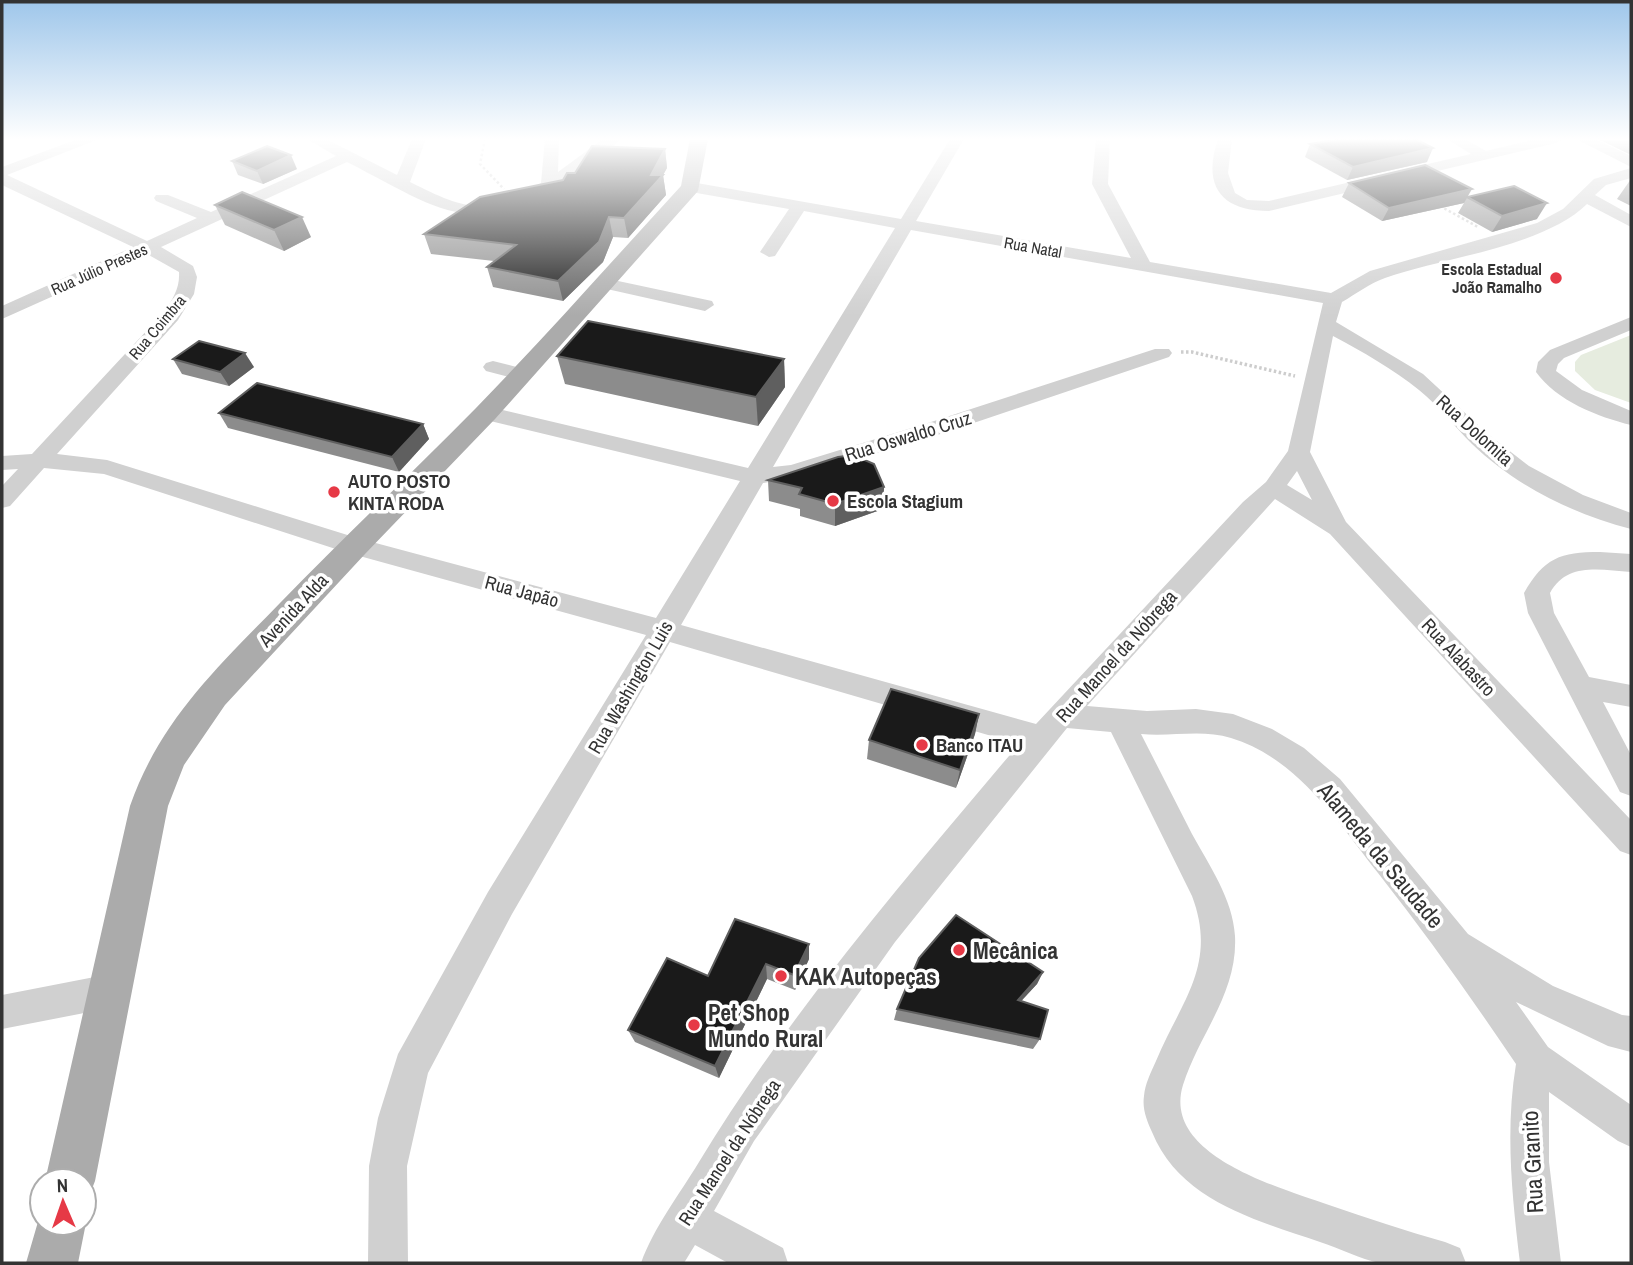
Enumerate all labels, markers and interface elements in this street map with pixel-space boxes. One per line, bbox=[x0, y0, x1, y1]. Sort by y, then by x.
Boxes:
street label: Rua Natal bbox=[1002, 231, 1064, 263]
street label: Rua Júlio Prestes bbox=[47, 238, 151, 300]
place label: Escola Estadual João Ramalho bbox=[1441, 258, 1542, 298]
marker: Escola Estadual João Ramalho bbox=[1548, 270, 1564, 286]
street label: Rua Coimbra bbox=[123, 290, 191, 364]
street label: Rua Dolomita bbox=[1431, 388, 1519, 472]
street label: Rua Oswaldo Cruz bbox=[842, 404, 975, 468]
place label: AUTO POSTO KINTA RODA bbox=[348, 468, 451, 516]
marker: AUTO POSTO KINTA RODA bbox=[326, 484, 342, 500]
place label: Escola Stagium bbox=[847, 488, 963, 514]
marker: Escola Stagium bbox=[825, 493, 841, 509]
street label: Avenida Alda bbox=[252, 567, 334, 653]
street label: Rua Japão bbox=[482, 569, 562, 613]
street label: Rua Manoel da Nóbrega bbox=[1050, 584, 1183, 728]
street label: Rua Alabastro bbox=[1416, 612, 1502, 702]
street label: Rua Washington Luis bbox=[581, 616, 679, 758]
place label: Banco ITAU bbox=[936, 732, 1023, 758]
marker: Banco ITAU bbox=[914, 737, 930, 753]
street label: Alameda da Saudade bbox=[1310, 775, 1451, 934]
place label: Mecânica bbox=[973, 935, 1058, 966]
marker: Mecânica bbox=[951, 942, 967, 958]
place label: KAK Autopeças bbox=[795, 961, 937, 992]
marker: KAK Autopeças bbox=[773, 968, 789, 984]
place label: Pet Shop Mundo Rural bbox=[708, 997, 823, 1054]
marker: Pet Shop Mundo Rural bbox=[686, 1017, 702, 1033]
street label: Rua Manoel da Nóbrega bbox=[672, 1073, 786, 1230]
street label: Rua Granito bbox=[1514, 1110, 1550, 1214]
north arrow bbox=[28, 1167, 98, 1237]
text: N bbox=[56, 1172, 68, 1198]

